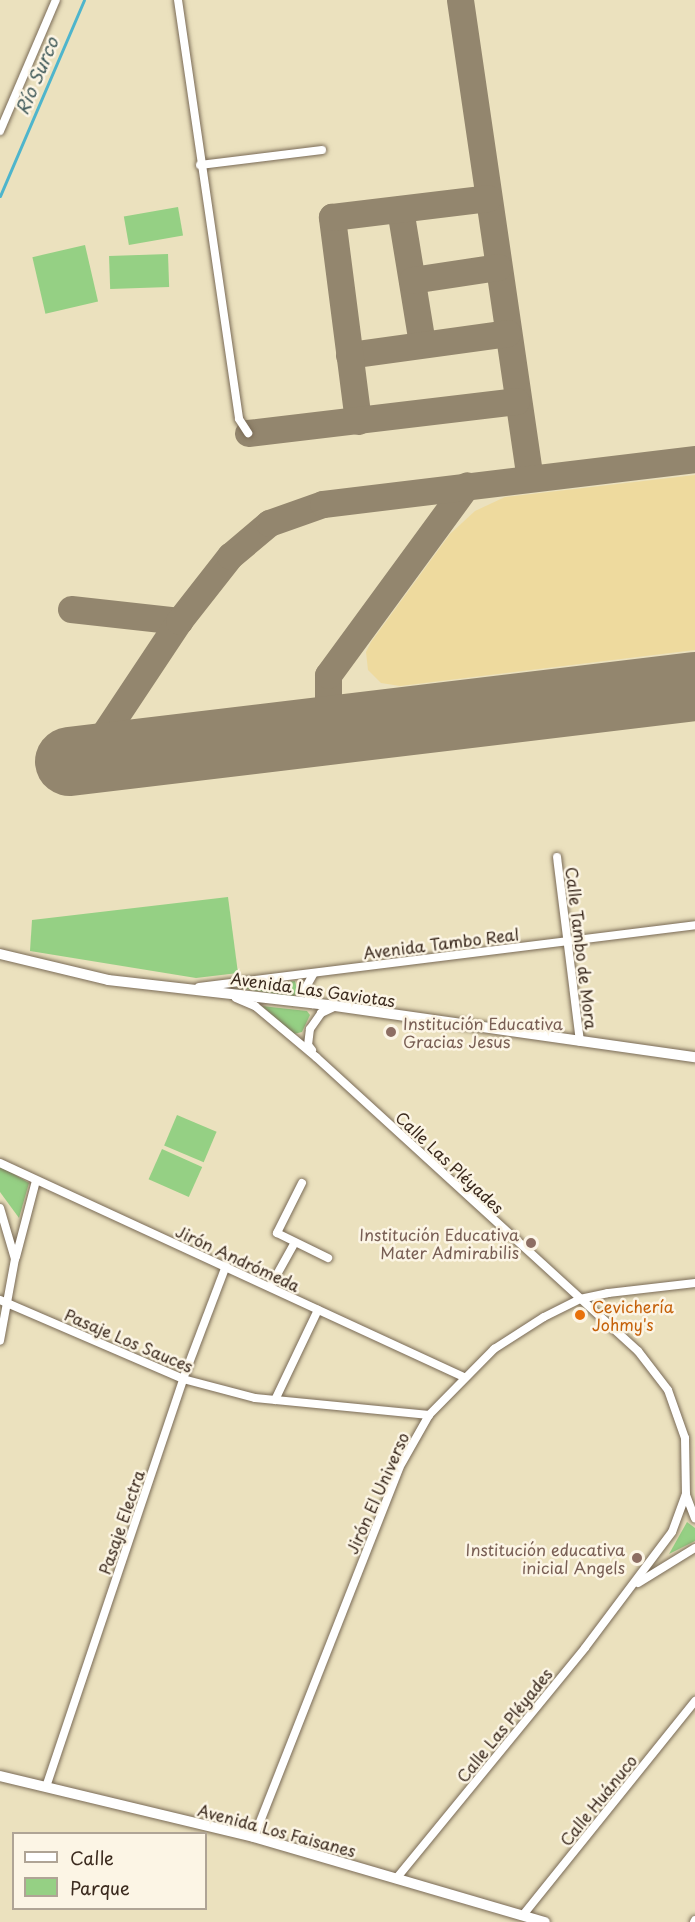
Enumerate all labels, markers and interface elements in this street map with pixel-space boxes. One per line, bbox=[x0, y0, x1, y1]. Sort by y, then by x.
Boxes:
water label: Río Surco bbox=[11, 33, 63, 119]
street label: Calle Tambo de Mora bbox=[562, 865, 602, 1031]
street label: Avenida Tambo Real bbox=[362, 924, 520, 962]
street label: Avenida Las Gaviotas bbox=[230, 968, 396, 1010]
place label: Institución Educativa Gracias Jesus bbox=[403, 1013, 563, 1051]
marker: Institución Educativa Gracias Jesus bbox=[384, 1025, 398, 1039]
street label: Calle Las Pléyades bbox=[391, 1106, 509, 1218]
street label: Jirón Andrómeda bbox=[173, 1221, 303, 1295]
place label: Institución Educativa Mater Admirabilis bbox=[359, 1224, 519, 1262]
marker: Institución Educativa Mater Admirabilis bbox=[524, 1236, 538, 1250]
place label: Cevichería Johmy's bbox=[592, 1296, 674, 1334]
street label: Pasaje Los Sauces bbox=[62, 1304, 196, 1376]
marker: Cevichería Johmy's bbox=[573, 1308, 587, 1322]
street label: Jirón El Universo bbox=[342, 1429, 412, 1557]
street label: Pasaje Electra bbox=[94, 1468, 148, 1576]
place label: Institución educativa inicial Angels bbox=[466, 1539, 625, 1577]
marker: Institución educativa inicial Angels bbox=[630, 1551, 644, 1565]
street label: Calle Las Pléyades bbox=[452, 1664, 556, 1786]
street label: Calle Huánuco bbox=[555, 1750, 641, 1850]
street label: Avenida Los Faisanes bbox=[195, 1800, 359, 1860]
legend bbox=[12, 1832, 207, 1910]
text: Calle bbox=[70, 1844, 114, 1871]
text: Parque bbox=[70, 1874, 130, 1901]

